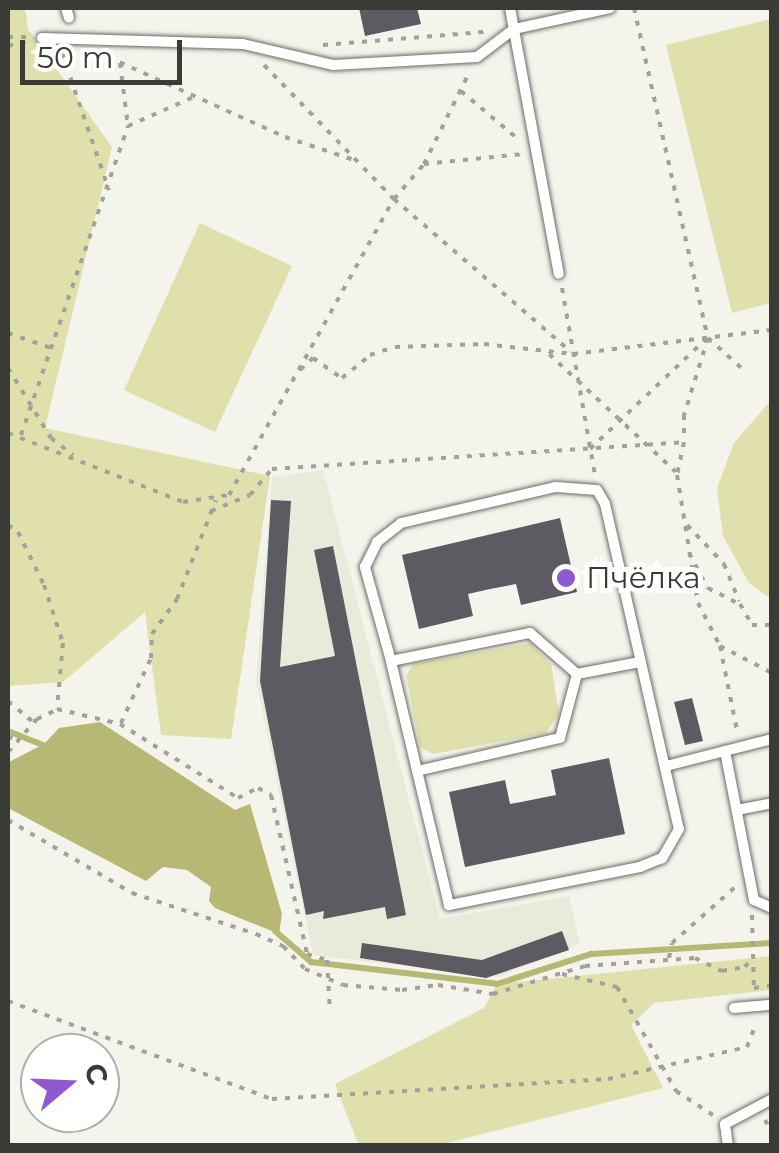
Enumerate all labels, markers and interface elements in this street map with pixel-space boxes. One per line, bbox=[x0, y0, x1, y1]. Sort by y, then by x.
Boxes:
scale bar bbox=[25, 20, 188, 82]
text: 50 m bbox=[37, 39, 114, 76]
place label: Пчёлка bbox=[586, 560, 701, 596]
marker: Пчёлка bbox=[555, 567, 577, 589]
north arrow bbox=[20, 1033, 120, 1133]
text: С bbox=[77, 1059, 116, 1089]

